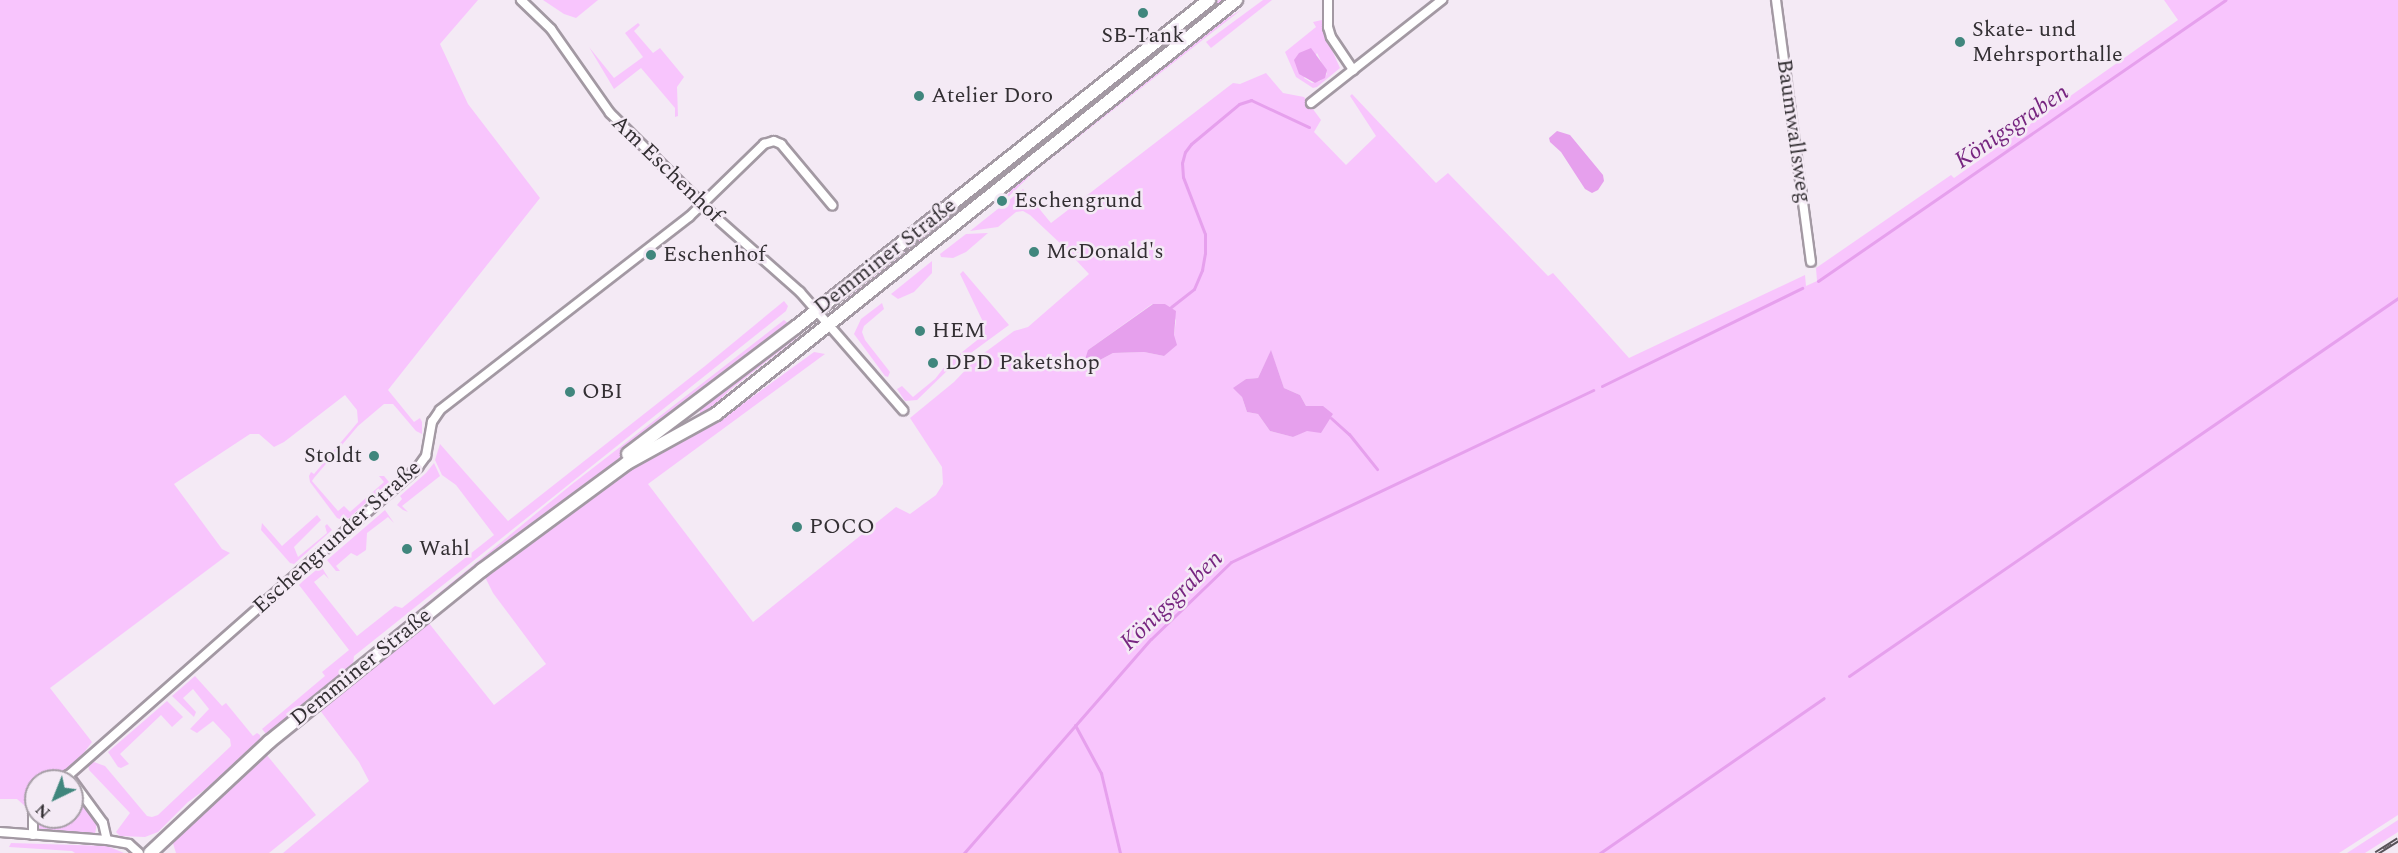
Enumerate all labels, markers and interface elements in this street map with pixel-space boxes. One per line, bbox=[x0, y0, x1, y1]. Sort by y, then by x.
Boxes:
marker: SB-Tank bbox=[1136, 6, 1150, 20]
place label: Skate- und Mehrsporthalle bbox=[1972, 16, 2123, 68]
place label: SB-Tank bbox=[1101, 23, 1185, 49]
marker: Skate- und Mehrsporthalle bbox=[1953, 35, 1967, 49]
street label: Baumwallsweg bbox=[1771, 57, 1817, 205]
water label: Königsgraben bbox=[1949, 78, 2075, 176]
place label: Atelier Doro bbox=[931, 83, 1053, 109]
marker: Atelier Doro bbox=[912, 89, 926, 103]
street label: Am Eschenhof bbox=[606, 110, 728, 228]
place label: Eschengrund bbox=[1014, 188, 1143, 214]
street label: Demminer Straße bbox=[808, 192, 962, 320]
marker: Eschengrund bbox=[995, 194, 1009, 208]
place label: McDonald's bbox=[1046, 239, 1164, 265]
place label: Eschenhof bbox=[663, 242, 766, 268]
marker: McDonald's bbox=[1027, 245, 1041, 259]
marker: Eschenhof bbox=[644, 248, 658, 262]
place label: HEM bbox=[932, 318, 985, 344]
marker: HEM bbox=[913, 324, 927, 338]
place label: DPD Paketshop bbox=[945, 350, 1100, 376]
marker: DPD Paketshop bbox=[926, 356, 940, 370]
place label: OBI bbox=[582, 379, 623, 405]
marker: OBI bbox=[563, 385, 577, 399]
place label: Stoldt bbox=[304, 443, 362, 469]
marker: Stoldt bbox=[367, 449, 381, 463]
street label: Eschengrunder Straße bbox=[248, 455, 426, 619]
place label: POCO bbox=[809, 514, 875, 540]
marker: POCO bbox=[790, 520, 804, 534]
place label: Wahl bbox=[419, 536, 470, 562]
marker: Wahl bbox=[400, 542, 414, 556]
water label: Königsgraben bbox=[1115, 545, 1229, 657]
street label: Demminer Straße bbox=[285, 602, 437, 732]
north arrow bbox=[24, 769, 84, 829]
text: N bbox=[30, 797, 56, 824]

